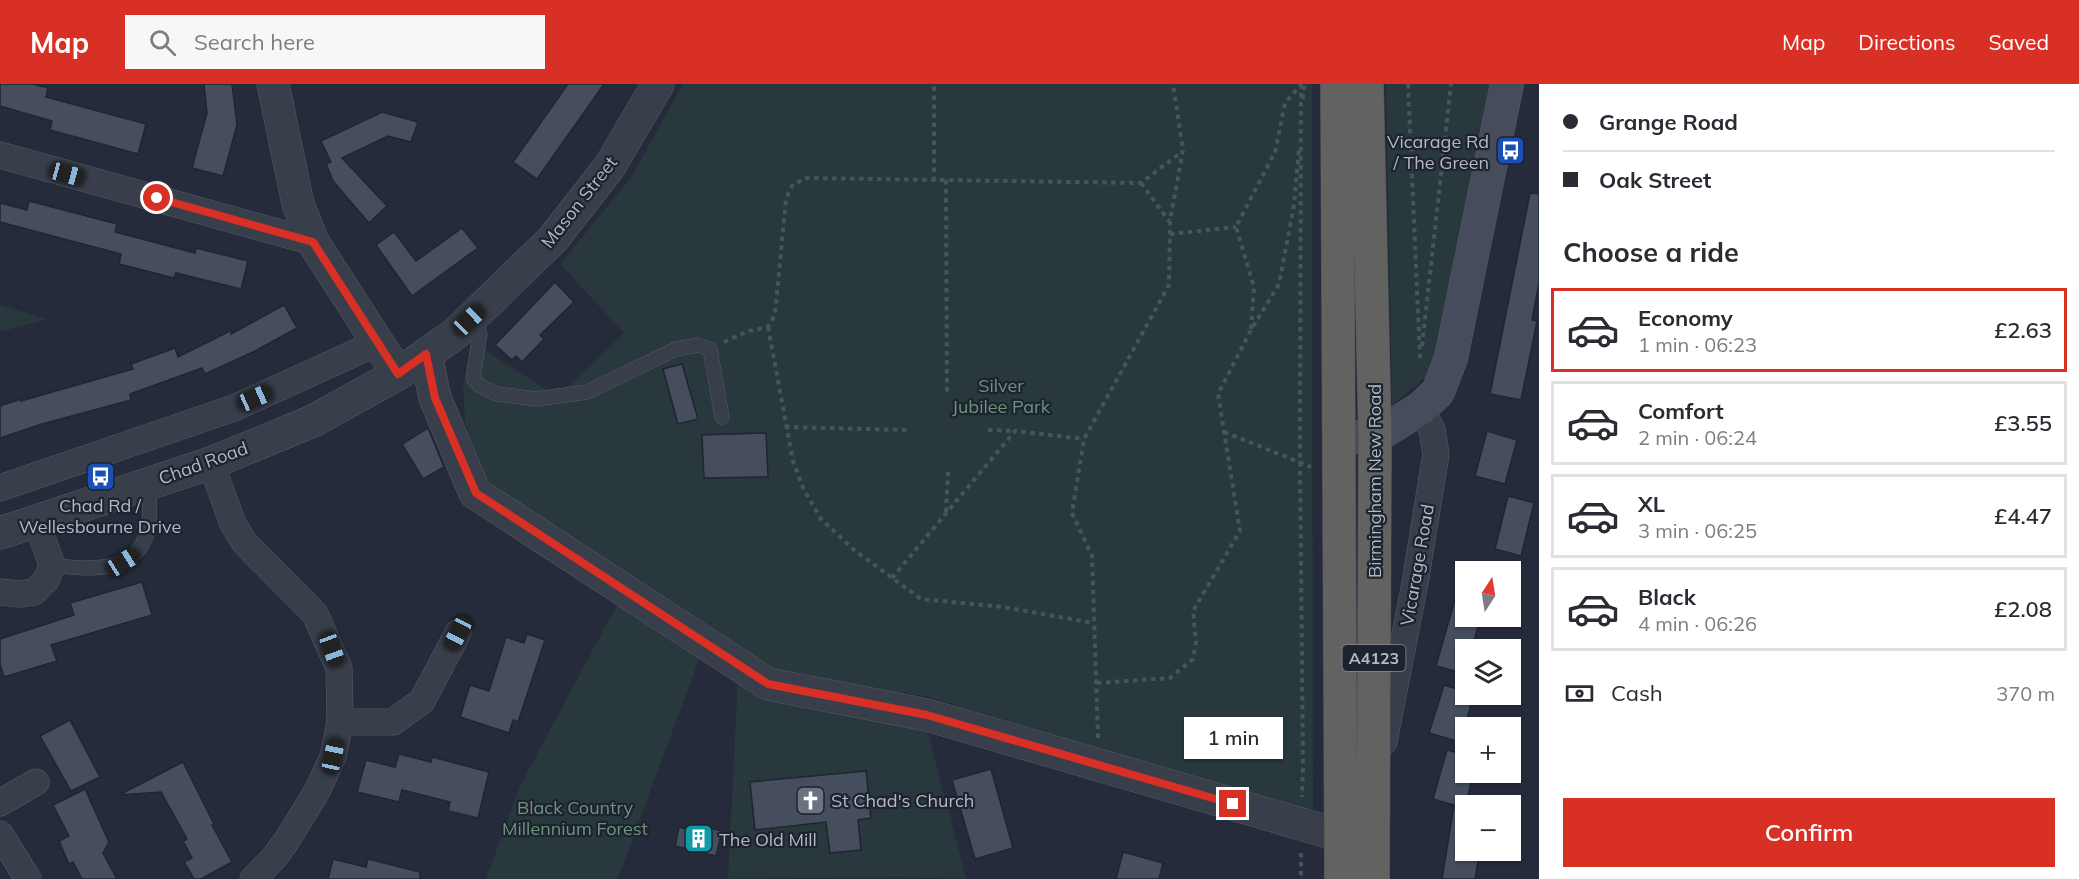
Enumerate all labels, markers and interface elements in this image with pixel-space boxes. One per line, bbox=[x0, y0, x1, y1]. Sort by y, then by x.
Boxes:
search box bbox=[125, 15, 545, 69]
text: Map bbox=[30, 25, 89, 60]
icon: search bbox=[146, 26, 179, 59]
text: Search here bbox=[194, 28, 315, 56]
text: Map bbox=[1782, 29, 1825, 55]
text: Directions bbox=[1858, 29, 1955, 55]
text: Saved bbox=[1988, 29, 2049, 55]
text: Grange Road bbox=[1599, 108, 1738, 136]
place label: Vicarage Rd / The Green bbox=[1387, 130, 1489, 174]
bus stop icon: Vicarage Rd / The Green bbox=[1494, 135, 1526, 167]
street label: Mason Street bbox=[536, 151, 622, 253]
car bbox=[47, 161, 87, 187]
text: Oak Street bbox=[1599, 166, 1711, 194]
route start bbox=[143, 184, 170, 211]
text: Choose a ride bbox=[1563, 235, 1739, 269]
car bbox=[450, 301, 488, 339]
icon: car bbox=[1566, 303, 1620, 357]
text: Economy bbox=[1638, 304, 1733, 332]
text: £2.63 bbox=[1994, 316, 2052, 344]
text: 1 min · 06:23 bbox=[1638, 332, 1757, 357]
park label: Silver Jubilee Park bbox=[952, 374, 1051, 418]
car bbox=[235, 382, 275, 414]
street label: Birmingham New Road bbox=[1363, 384, 1386, 578]
icon: car bbox=[1566, 396, 1620, 450]
text: Comfort bbox=[1638, 397, 1724, 425]
text: £3.55 bbox=[1994, 409, 2052, 437]
text: 2 min · 06:24 bbox=[1638, 425, 1757, 450]
street label: Chad Road bbox=[155, 436, 251, 490]
bus stop icon: Chad Rd / Wellesbourne Drive bbox=[84, 460, 116, 492]
icon: car bbox=[1566, 489, 1620, 543]
text: XL bbox=[1638, 490, 1665, 518]
place label: Chad Rd / Wellesbourne Drive bbox=[19, 494, 181, 538]
street label: Vicarage Road bbox=[1395, 502, 1439, 628]
text: £4.47 bbox=[1994, 502, 2052, 530]
text: 3 min · 06:25 bbox=[1638, 518, 1757, 543]
car bbox=[103, 545, 143, 579]
north arrow bbox=[1455, 561, 1521, 627]
map controls bbox=[1455, 561, 1521, 861]
icon: car bbox=[1566, 582, 1620, 636]
text: Black bbox=[1638, 583, 1696, 611]
text: £2.08 bbox=[1994, 595, 2052, 623]
text: 4 min · 06:26 bbox=[1638, 611, 1757, 636]
car bbox=[442, 613, 474, 653]
car bbox=[317, 629, 347, 669]
button: layers bbox=[1455, 639, 1521, 705]
road number: A4123 bbox=[1342, 645, 1406, 671]
icon: cash bbox=[1563, 677, 1596, 710]
text: Cash bbox=[1611, 679, 1663, 707]
text: 370 m bbox=[1996, 681, 2055, 706]
callout: 1 min bbox=[1184, 717, 1282, 759]
button: + bbox=[1455, 717, 1521, 783]
text: 1 min bbox=[1208, 725, 1259, 750]
car bbox=[320, 737, 346, 775]
church icon: St Chad's Church bbox=[794, 784, 826, 816]
place label: St Chad's Church bbox=[831, 789, 974, 812]
route end bbox=[1219, 790, 1246, 817]
button: − bbox=[1455, 795, 1521, 861]
park label: Black Country Millennium Forest bbox=[502, 796, 648, 840]
button: Confirm bbox=[1563, 798, 2055, 867]
building icon: The Old Mill bbox=[682, 823, 714, 855]
place label: The Old Mill bbox=[719, 828, 817, 851]

